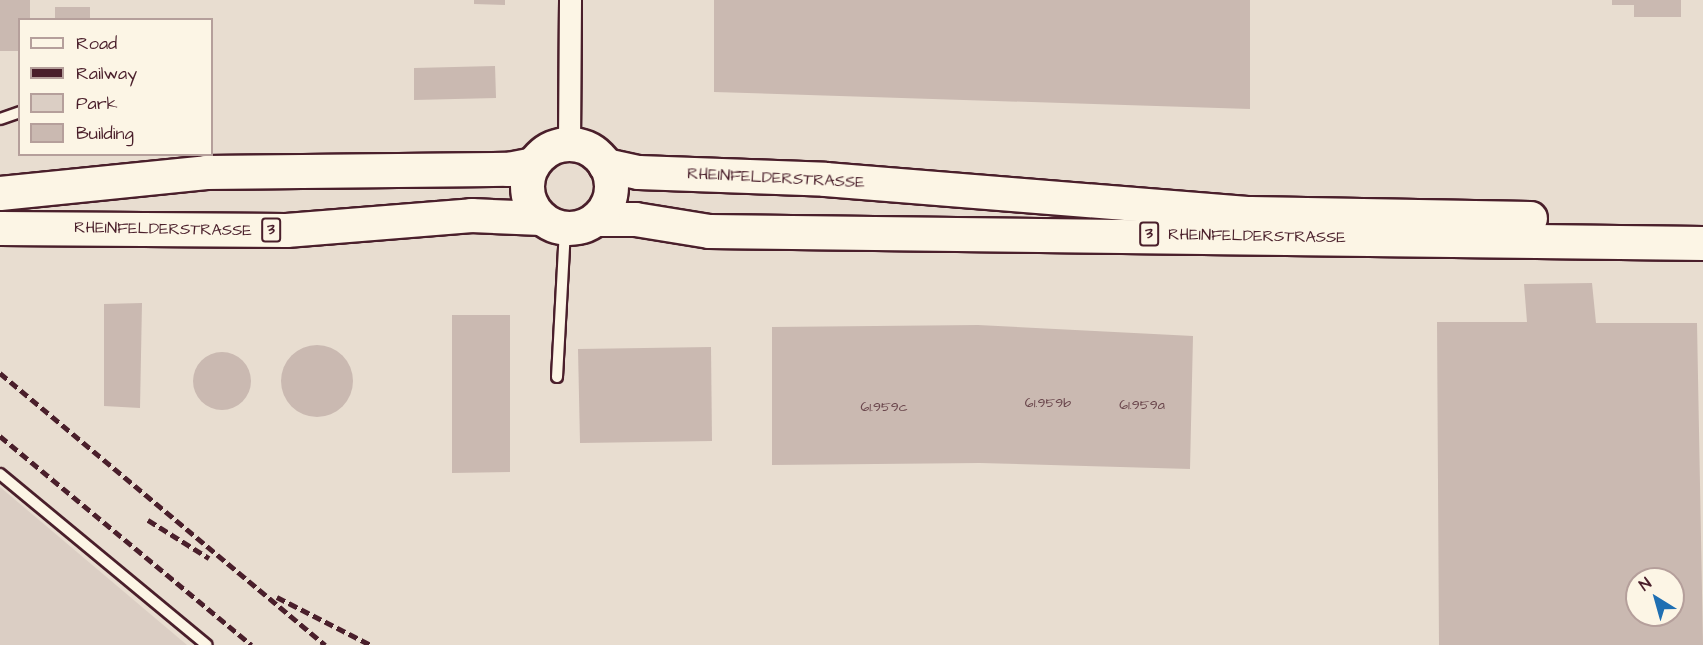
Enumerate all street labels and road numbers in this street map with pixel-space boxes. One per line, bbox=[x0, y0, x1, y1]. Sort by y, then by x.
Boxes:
street label: RHEINFELDERSTRASSE bbox=[687, 164, 865, 192]
street label: RHEINFELDERSTRASSE bbox=[74, 218, 252, 240]
road number: 3 bbox=[260, 218, 282, 242]
road number: 3 bbox=[1138, 222, 1160, 246]
street label: RHEINFELDERSTRASSE bbox=[1168, 225, 1346, 247]

